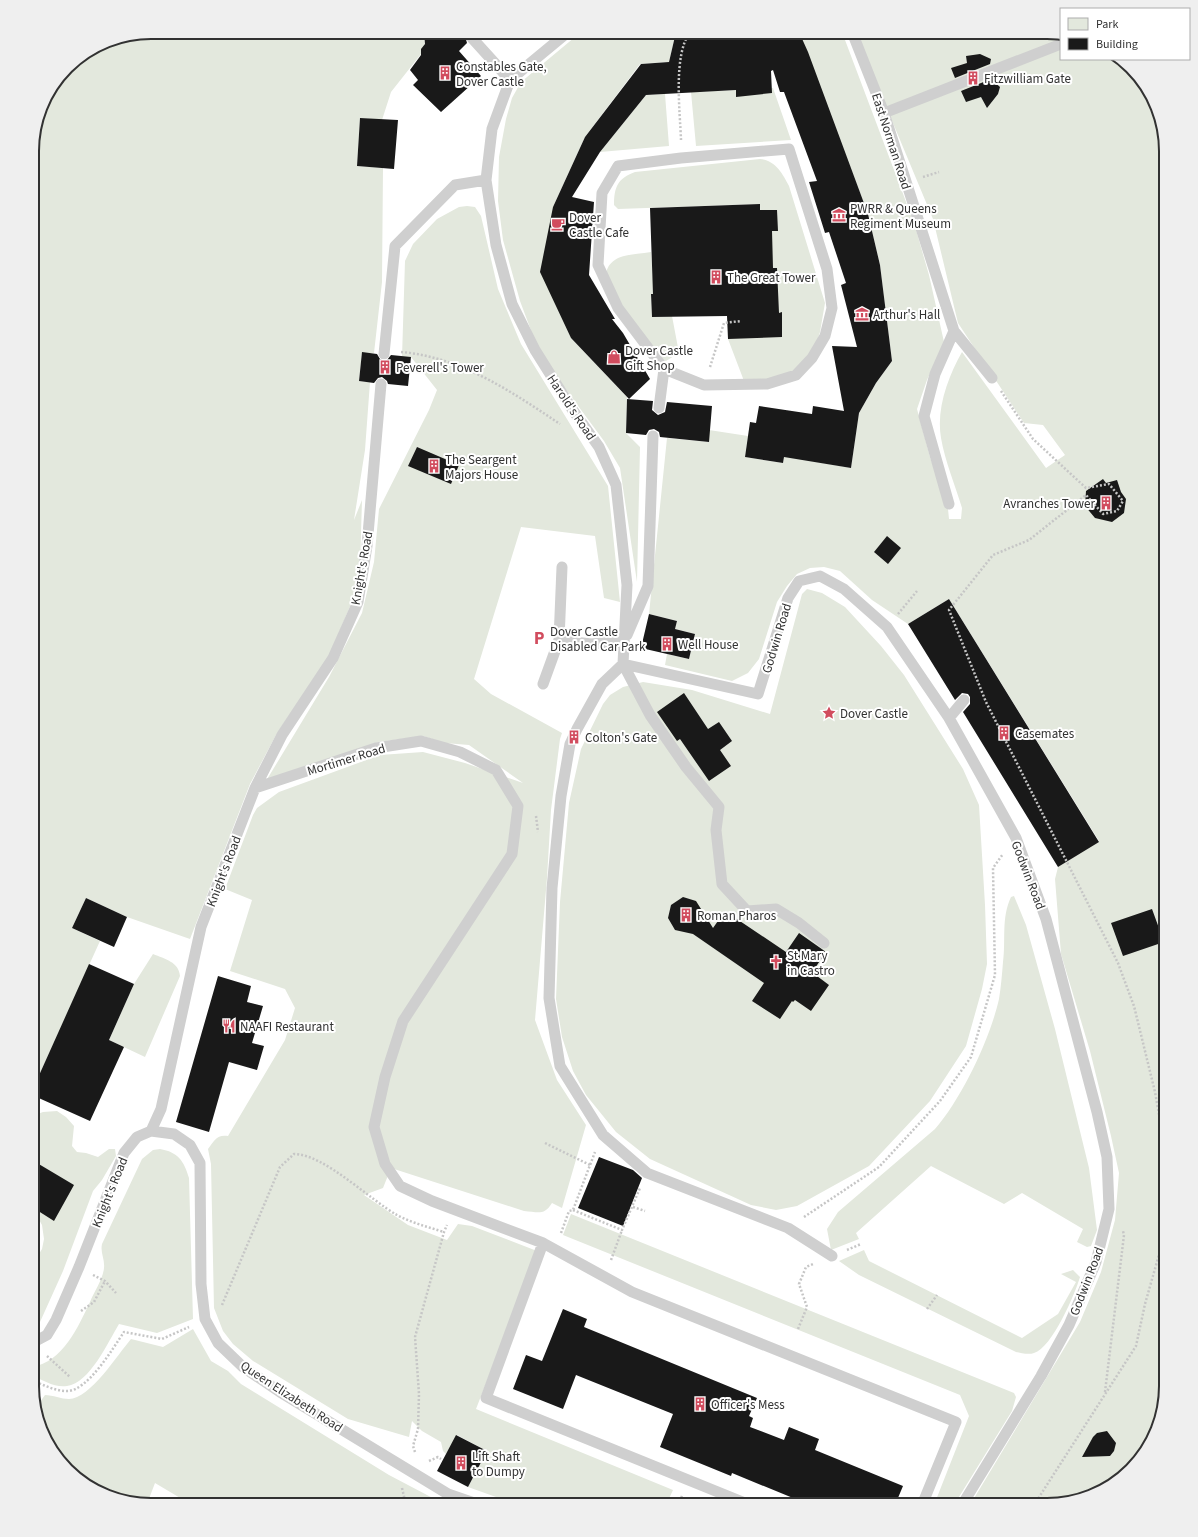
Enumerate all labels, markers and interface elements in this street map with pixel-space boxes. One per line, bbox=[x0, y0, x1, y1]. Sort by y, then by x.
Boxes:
legend bbox=[1060, 8, 1190, 60]
text: Park bbox=[1096, 16, 1118, 33]
text: Building bbox=[1096, 36, 1138, 53]
place label: Constables Gate, Dover Castle bbox=[456, 58, 547, 91]
building icon: Constables Gate, Dover Castle bbox=[437, 65, 453, 81]
building icon: Fitzwilliam Gate bbox=[965, 70, 981, 86]
place label: Fitzwilliam Gate bbox=[984, 70, 1071, 88]
street label: East Norman Road bbox=[867, 91, 915, 192]
place label: PWRR & Queens Regiment Museum bbox=[850, 200, 951, 233]
museum icon: PWRR & Queens Regiment Museum bbox=[831, 207, 847, 223]
place label: Dover Castle Cafe bbox=[569, 209, 629, 242]
cafe icon: Dover Castle Cafe bbox=[550, 216, 566, 232]
building icon: The Great Tower bbox=[708, 269, 724, 285]
place label: The Great Tower bbox=[727, 269, 816, 287]
museum icon: Arthur's Hall bbox=[854, 306, 870, 322]
place label: Arthur's Hall bbox=[873, 306, 940, 324]
place label: Dover Castle Gift Shop bbox=[625, 342, 693, 375]
shop icon: Dover Castle Gift Shop bbox=[606, 349, 622, 365]
building icon: Peverell's Tower bbox=[377, 359, 393, 375]
place label: Peverell's Tower bbox=[396, 359, 484, 377]
street label: Harold's Road bbox=[542, 371, 600, 444]
place label: The Seargent Majors House bbox=[445, 451, 518, 484]
building icon: The Seargent Majors House bbox=[426, 458, 442, 474]
place label: Avranches Tower bbox=[1003, 495, 1095, 513]
building icon: Avranches Tower bbox=[1098, 495, 1114, 511]
street label: Knight's Road bbox=[347, 530, 377, 607]
street label: Godwin Road bbox=[758, 601, 796, 676]
place label: Dover Castle Disabled Car Park bbox=[550, 623, 646, 656]
parking icon: Dover Castle Disabled Car Park bbox=[531, 630, 547, 646]
building icon: Well House bbox=[659, 636, 675, 652]
place label: Well House bbox=[678, 636, 738, 654]
place icon: Dover Castle bbox=[821, 705, 837, 721]
place label: Dover Castle bbox=[840, 705, 908, 723]
building icon: Casemates bbox=[996, 725, 1012, 741]
place label: Casemates bbox=[1015, 725, 1075, 743]
building icon: Colton's Gate bbox=[566, 729, 582, 745]
place label: Colton's Gate bbox=[585, 729, 657, 747]
street label: Mortimer Road bbox=[305, 740, 388, 780]
street label: Knight's Road bbox=[202, 833, 246, 909]
street label: Godwin Road bbox=[1007, 838, 1049, 912]
building icon: Roman Pharos bbox=[678, 907, 694, 923]
place label: Roman Pharos bbox=[697, 907, 777, 925]
place label: St Mary in Castro bbox=[787, 947, 835, 980]
church icon: St Mary in Castro bbox=[768, 954, 784, 970]
restaurant icon: NAAFI Restaurant bbox=[221, 1018, 237, 1034]
place label: NAAFI Restaurant bbox=[240, 1018, 334, 1036]
street label: Knight's Road bbox=[88, 1154, 132, 1230]
street label: Godwin Road bbox=[1066, 1244, 1108, 1318]
street label: Queen Elizabeth Road bbox=[237, 1357, 346, 1437]
building icon: Officer's Mess bbox=[692, 1396, 708, 1412]
place label: Officer's Mess bbox=[711, 1396, 785, 1414]
place label: Lift Shaft to Dumpy bbox=[472, 1448, 525, 1481]
building icon: Lift Shaft to Dumpy bbox=[453, 1455, 469, 1471]

